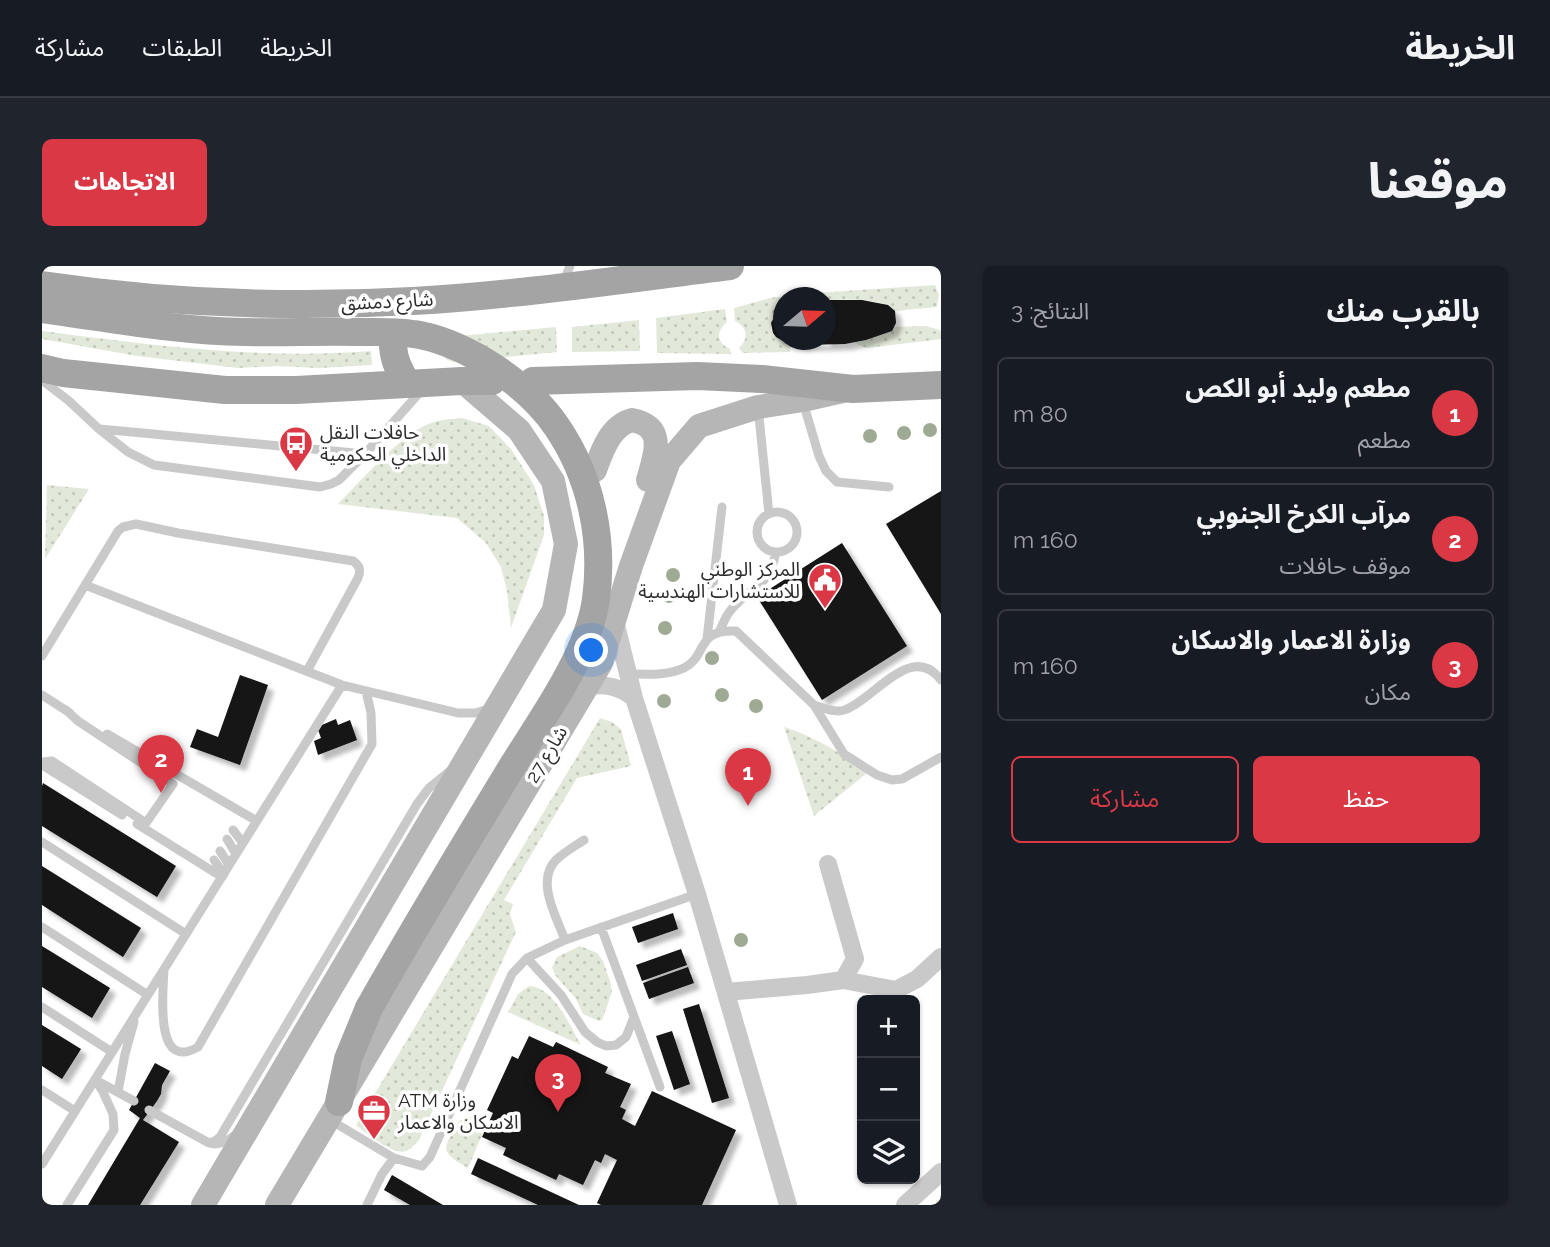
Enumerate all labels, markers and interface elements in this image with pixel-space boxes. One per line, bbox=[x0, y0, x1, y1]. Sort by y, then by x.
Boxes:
text: الخريطة bbox=[1405, 28, 1515, 67]
text: مشاركة bbox=[35, 33, 104, 62]
text: الطبقات bbox=[142, 33, 222, 62]
text: الخريطة bbox=[260, 33, 332, 62]
button: الاتجاهات bbox=[42, 139, 207, 226]
text: موقعنا bbox=[1368, 152, 1508, 209]
north arrow bbox=[773, 287, 836, 350]
street label: شارع دمشق bbox=[340, 288, 434, 317]
text: بالقرب منك bbox=[1327, 293, 1480, 328]
text: النتائج: 3 bbox=[1011, 297, 1089, 324]
text: مطعم وليد أبو الكص bbox=[1185, 373, 1411, 403]
text: 80 m bbox=[1013, 400, 1068, 427]
text: 1 bbox=[1449, 400, 1461, 427]
place label: حافلات النقل الداخلي الحكومية bbox=[320, 421, 446, 469]
bus stop icon: حافلات النقل الداخلي الحكومية bbox=[277, 424, 315, 473]
text: مطعم bbox=[1358, 426, 1411, 453]
text: مرآب الكرخ الجنوبي bbox=[1197, 499, 1411, 529]
text: 160 m bbox=[1013, 526, 1078, 553]
text: 2 bbox=[1449, 526, 1462, 553]
text: موقف حافلات bbox=[1280, 552, 1411, 579]
place label: المركز الوطني للاستشارات الهندسية bbox=[638, 558, 800, 603]
public building icon: المركز الوطني للاستشارات الهندسية bbox=[806, 561, 844, 610]
text: وزارة الاعمار والاسكان bbox=[1172, 625, 1411, 655]
your location bbox=[574, 633, 608, 667]
text: 160 m bbox=[1013, 652, 1078, 679]
text: 3 bbox=[1449, 652, 1461, 679]
text: مكان bbox=[1365, 678, 1411, 705]
street label: شارع 27 bbox=[521, 722, 574, 788]
pin: 2 bbox=[138, 735, 184, 793]
pin: 1 bbox=[725, 748, 771, 806]
button: مشاركة bbox=[1011, 756, 1239, 843]
button: حفظ bbox=[1253, 756, 1480, 843]
map controls bbox=[857, 995, 920, 1184]
button: + bbox=[857, 995, 920, 1058]
pin: 3 bbox=[535, 1054, 581, 1112]
button: − bbox=[857, 1058, 920, 1121]
place label: ATM وزارة الاسكان والاعمار bbox=[397, 1089, 519, 1134]
office icon: ATM وزارة الاسكان والاعمار bbox=[355, 1092, 393, 1141]
button: layers bbox=[857, 1121, 920, 1184]

